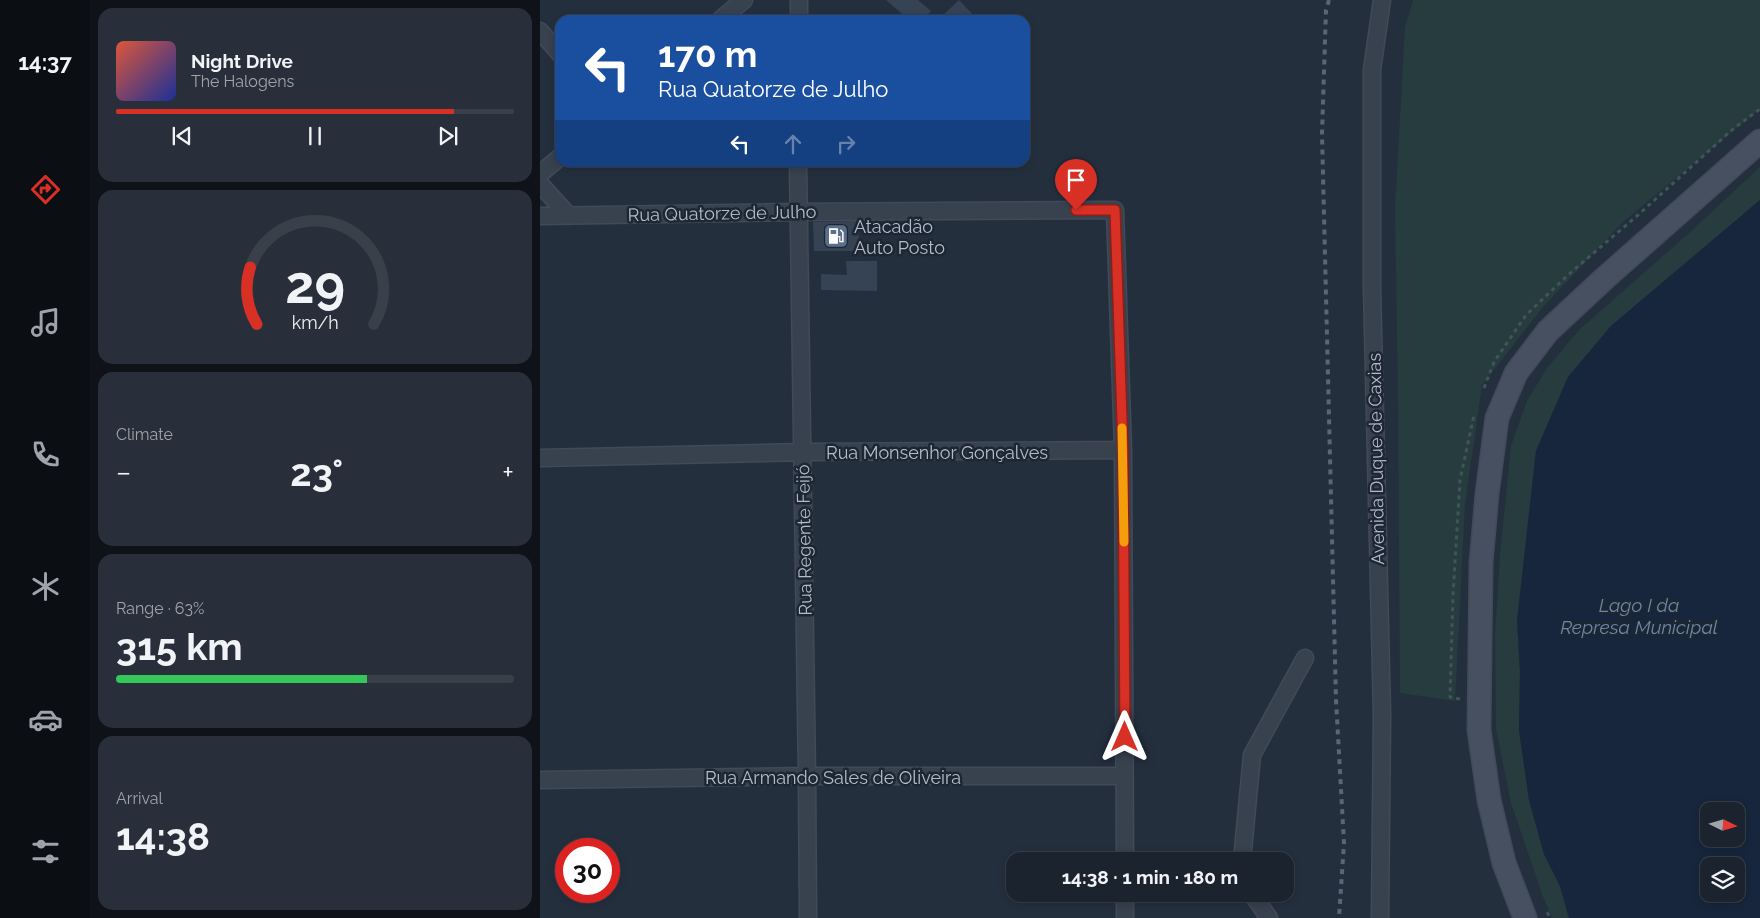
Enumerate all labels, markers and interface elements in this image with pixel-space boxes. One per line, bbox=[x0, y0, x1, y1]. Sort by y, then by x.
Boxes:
text: 170 m bbox=[658, 34, 757, 75]
icon: left bbox=[575, 35, 640, 100]
text: 14:37 bbox=[18, 49, 72, 75]
text: Night Drive bbox=[191, 50, 293, 72]
text: The Halogens bbox=[191, 72, 294, 91]
text: Rua Quatorze de Julho bbox=[658, 76, 888, 102]
icon: previous bbox=[168, 122, 196, 150]
icon: pause bbox=[301, 122, 329, 150]
icon: next bbox=[434, 122, 462, 150]
icon: left bbox=[726, 130, 754, 158]
icon: ahead bbox=[779, 130, 807, 158]
icon: right bbox=[832, 130, 860, 158]
pin bbox=[1055, 159, 1097, 210]
icon: arrive bbox=[1062, 166, 1090, 194]
icon: directions bbox=[28, 172, 63, 207]
street label: Rua Quatorze de Julho bbox=[628, 201, 817, 225]
place label: Atacadão Auto Posto bbox=[854, 216, 945, 258]
fuel station icon: Atacadão Auto Posto bbox=[823, 223, 849, 249]
text: 29 bbox=[285, 254, 345, 315]
icon: music bbox=[28, 305, 63, 340]
text: km/h bbox=[291, 312, 339, 333]
street label: Avenida Duque de Caxias bbox=[1364, 353, 1388, 565]
text: Climate bbox=[116, 425, 173, 444]
icon: phone bbox=[28, 437, 63, 472]
street label: Rua Monsenhor Gonçalves bbox=[826, 442, 1048, 463]
text: 23° bbox=[290, 450, 343, 495]
text: − bbox=[116, 456, 131, 489]
text: + bbox=[502, 456, 514, 489]
street label: Rua Regente Feijó bbox=[792, 464, 816, 616]
icon: climate bbox=[28, 569, 63, 604]
water label: Lago I da Represa Municipal bbox=[1560, 594, 1718, 638]
text: Range · 63% bbox=[116, 599, 204, 618]
text: 315 km bbox=[116, 624, 243, 669]
icon: car bbox=[28, 702, 63, 737]
position arrow bbox=[1098, 710, 1150, 762]
street label: Rua Armando Sales de Oliveira bbox=[705, 767, 961, 788]
text: Arrival bbox=[116, 789, 163, 808]
north arrow bbox=[1700, 802, 1745, 848]
map controls bbox=[1700, 802, 1745, 902]
text: 14:38 bbox=[116, 814, 210, 859]
icon: filters bbox=[28, 834, 63, 869]
speed limit sign: 30 bbox=[555, 838, 620, 903]
button: layers bbox=[1700, 857, 1745, 902]
text: 14:38 · 1 min · 180 m bbox=[1062, 866, 1238, 888]

